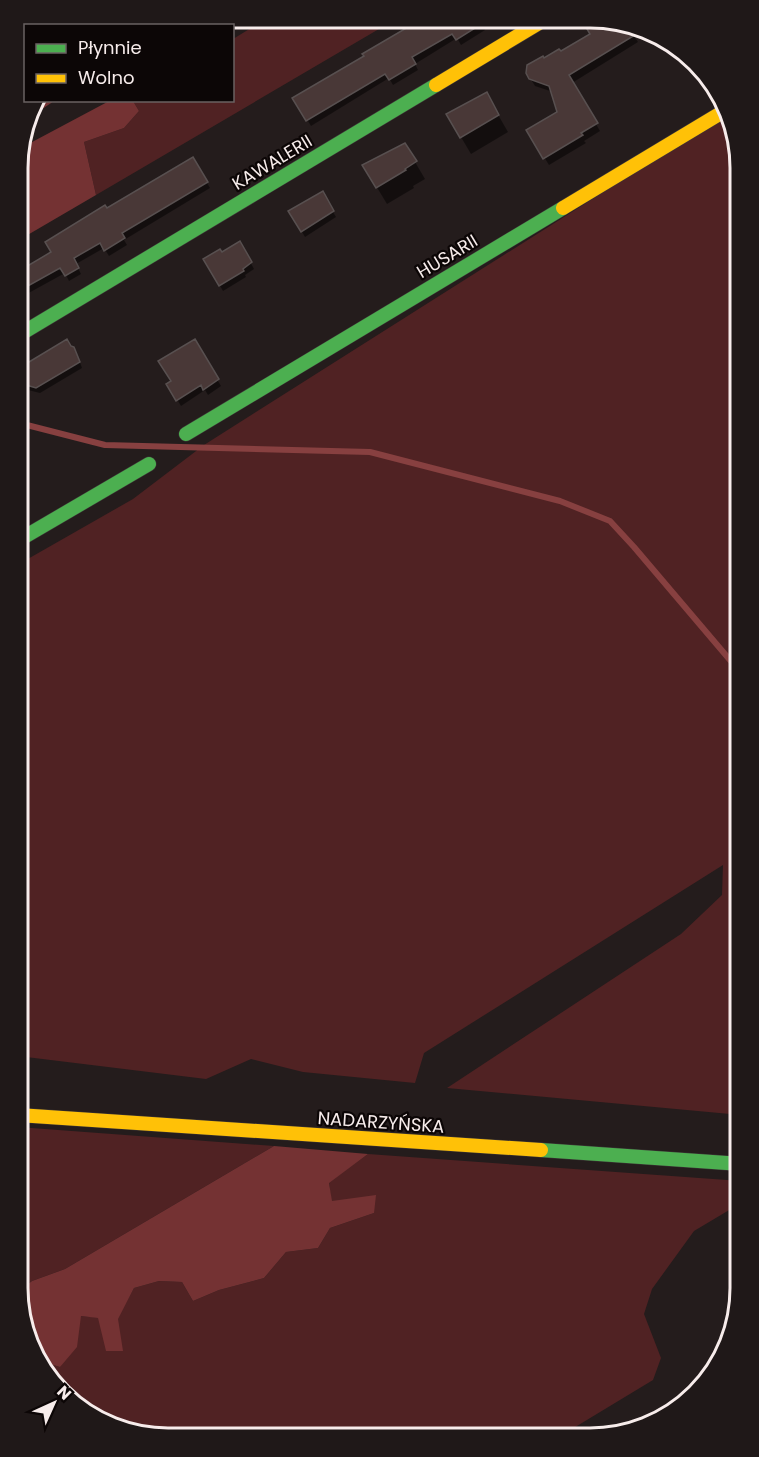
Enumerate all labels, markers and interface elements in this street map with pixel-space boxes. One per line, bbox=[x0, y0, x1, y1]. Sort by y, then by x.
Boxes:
legend bbox=[24, 24, 234, 102]
text: Płynnie bbox=[78, 35, 142, 60]
text: Wolno bbox=[78, 65, 135, 90]
street label: KAWALERII bbox=[227, 128, 317, 196]
street label: HUSARII bbox=[412, 228, 482, 284]
street label: NADARZYŃSKA bbox=[317, 1105, 445, 1139]
north arrow bbox=[24, 1373, 84, 1433]
text: N bbox=[52, 1380, 77, 1405]

